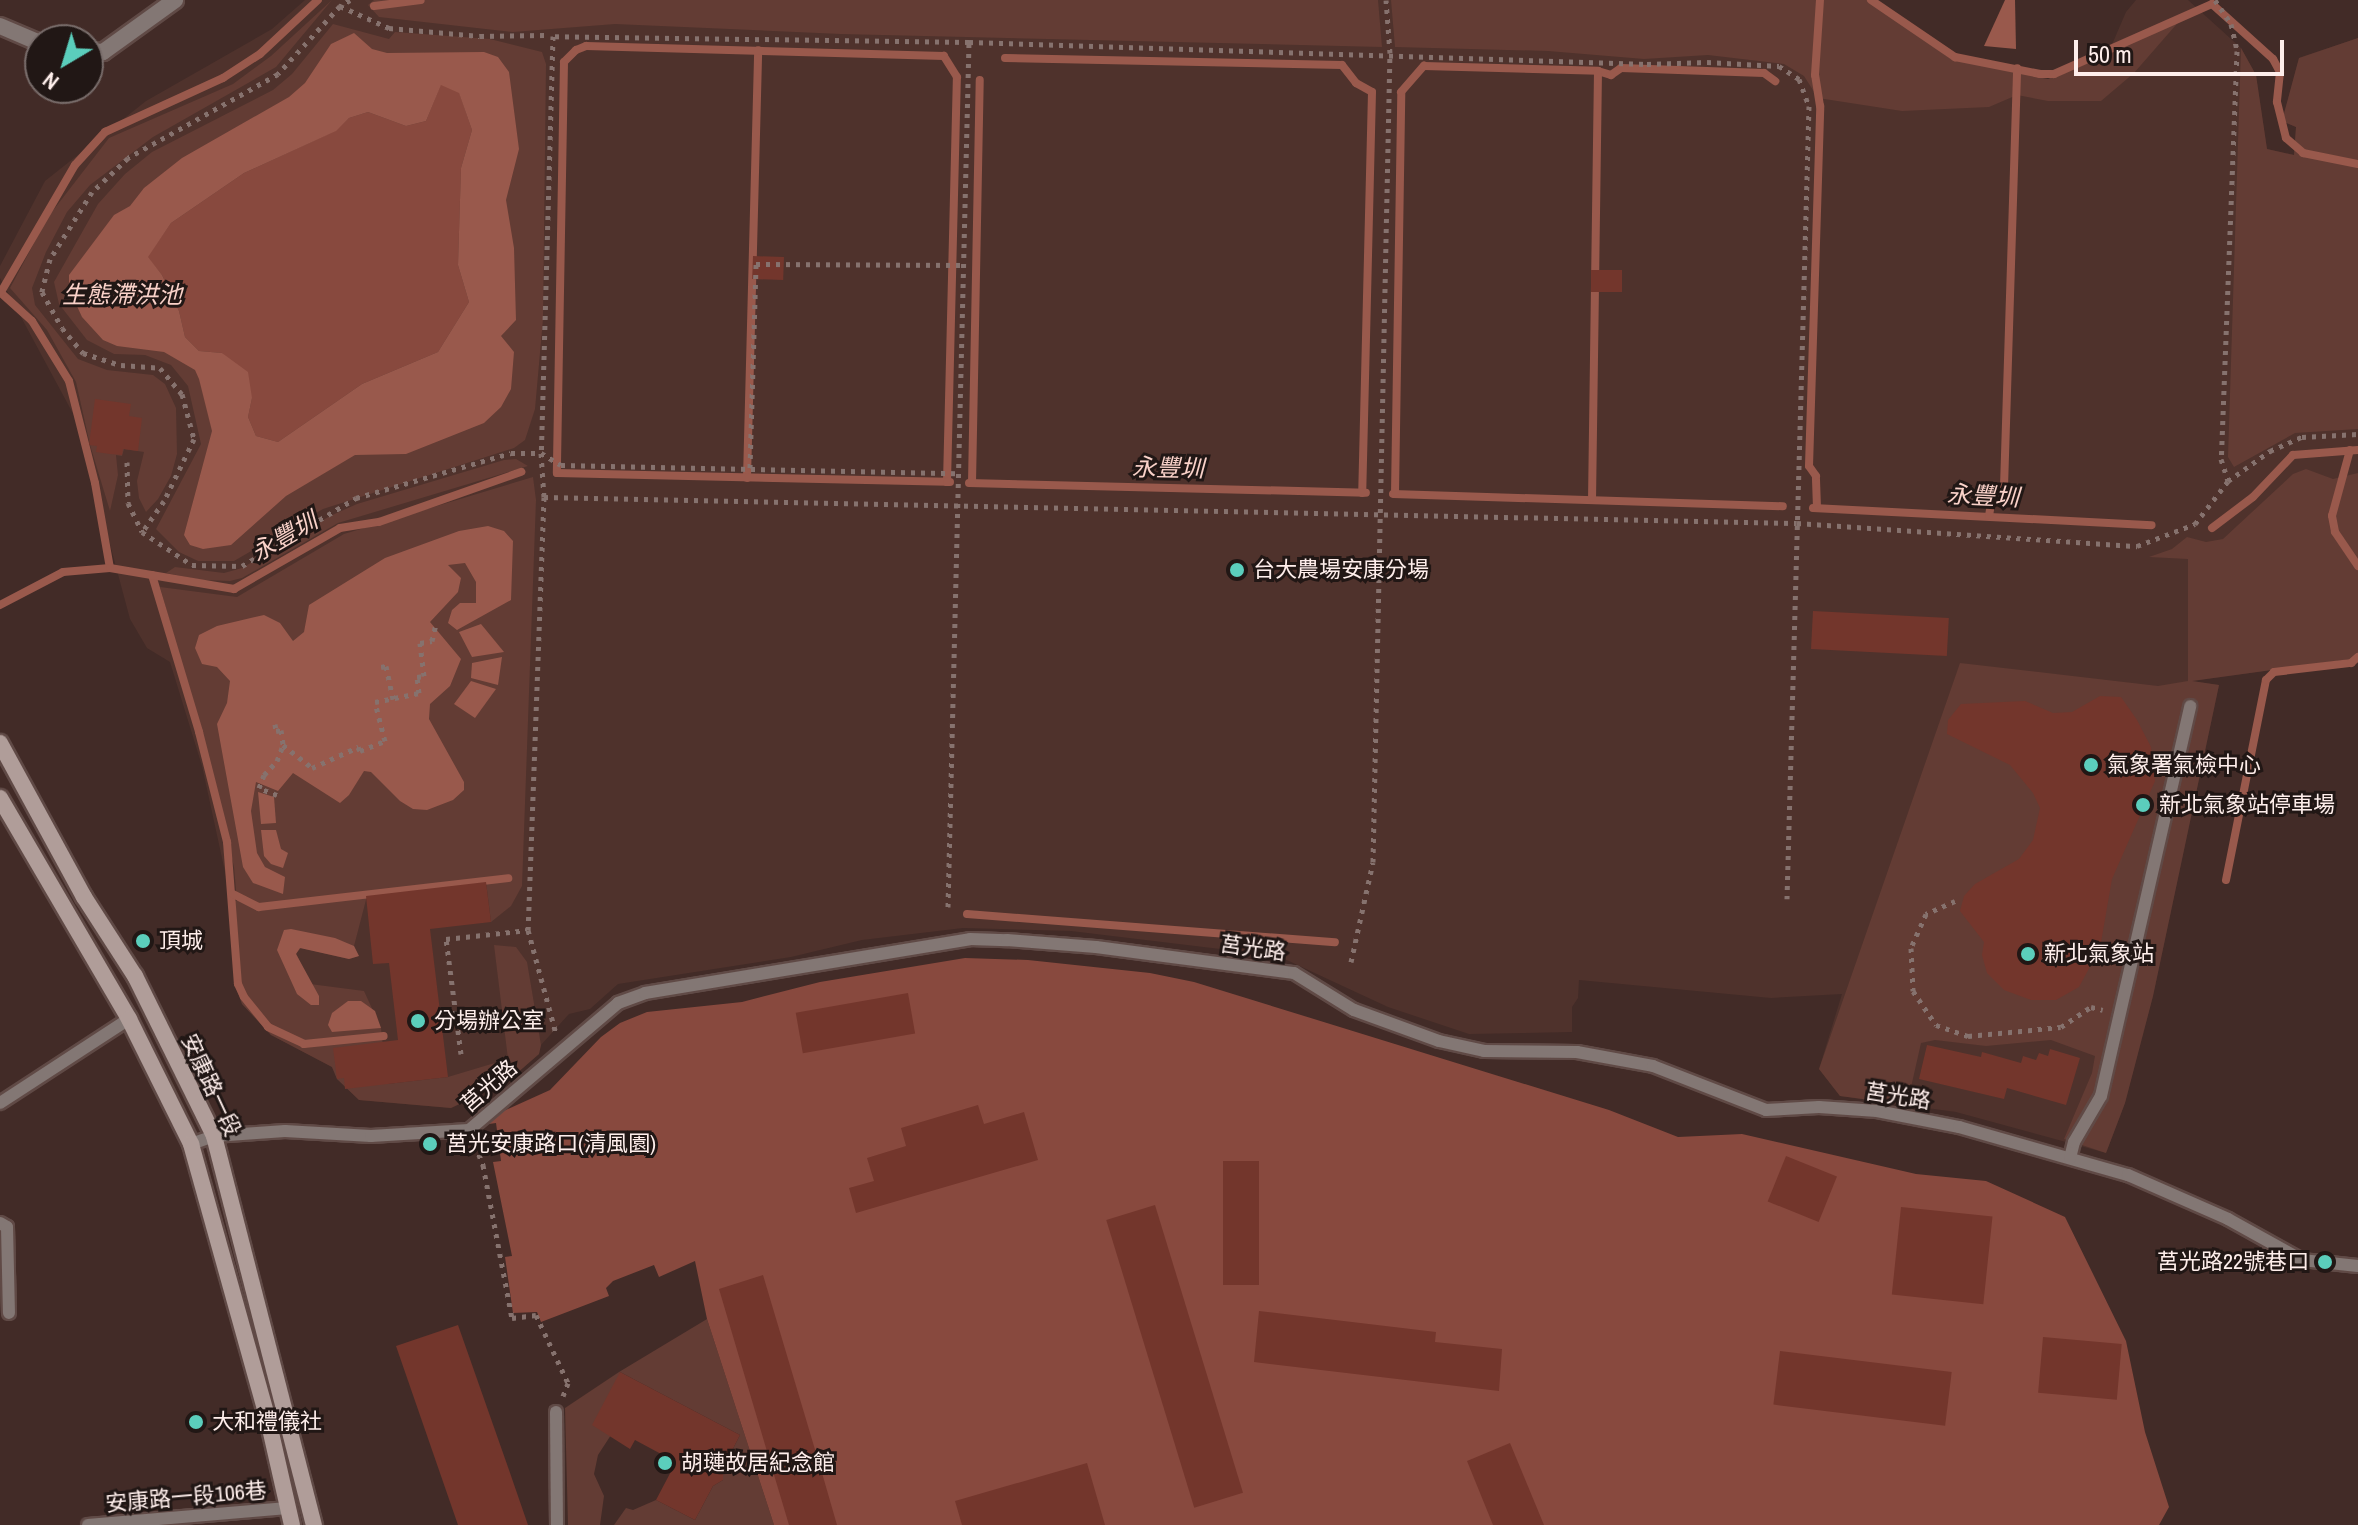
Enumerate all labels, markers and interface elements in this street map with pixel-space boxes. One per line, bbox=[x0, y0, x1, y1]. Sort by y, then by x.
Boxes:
north arrow bbox=[24, 24, 104, 104]
scale bar bbox=[2078, 24, 2288, 74]
text: 50 m bbox=[2088, 38, 2132, 70]
text: N bbox=[36, 66, 65, 97]
water label: 生態滯洪池 bbox=[62, 281, 182, 309]
water label: 永豐圳 bbox=[1132, 453, 1204, 483]
water label: 永豐圳 bbox=[1946, 480, 2020, 512]
water label: 永豐圳 bbox=[246, 507, 322, 567]
place label: 台大農場安康分場 bbox=[1253, 557, 1429, 583]
marker: 台大農場安康分場 bbox=[1228, 561, 1246, 579]
place label: 氣象署氣檢中心 bbox=[2107, 752, 2261, 778]
marker: 氣象署氣檢中心 bbox=[2082, 756, 2100, 774]
place label: 新北氣象站停車場 bbox=[2159, 792, 2335, 818]
marker: 新北氣象站停車場 bbox=[2134, 796, 2152, 814]
place label: 頂城 bbox=[159, 928, 203, 954]
street label: 莒光路 bbox=[1218, 930, 1288, 966]
marker: 頂城 bbox=[134, 932, 152, 950]
place label: 新北氣象站 bbox=[2044, 941, 2154, 967]
marker: 新北氣象站 bbox=[2019, 945, 2037, 963]
place label: 分場辦公室 bbox=[434, 1008, 544, 1034]
marker: 分場辦公室 bbox=[409, 1012, 427, 1030]
street label: 安康路一段 bbox=[176, 1030, 246, 1140]
street label: 莒光路 bbox=[455, 1054, 523, 1118]
street label: 莒光路 bbox=[1863, 1078, 1933, 1114]
place label: 莒光安康路口(清風園) bbox=[446, 1131, 656, 1157]
marker: 莒光安康路口(清風園) bbox=[421, 1135, 439, 1153]
place label: 莒光路22號巷口 bbox=[2157, 1249, 2309, 1275]
marker: 莒光路22號巷口 bbox=[2316, 1253, 2334, 1271]
place label: 大和禮儀社 bbox=[212, 1409, 322, 1435]
marker: 大和禮儀社 bbox=[187, 1413, 205, 1431]
place label: 胡璉故居紀念館 bbox=[681, 1450, 835, 1476]
marker: 胡璉故居紀念館 bbox=[656, 1454, 674, 1472]
street label: 安康路一段106巷 bbox=[104, 1477, 268, 1517]

